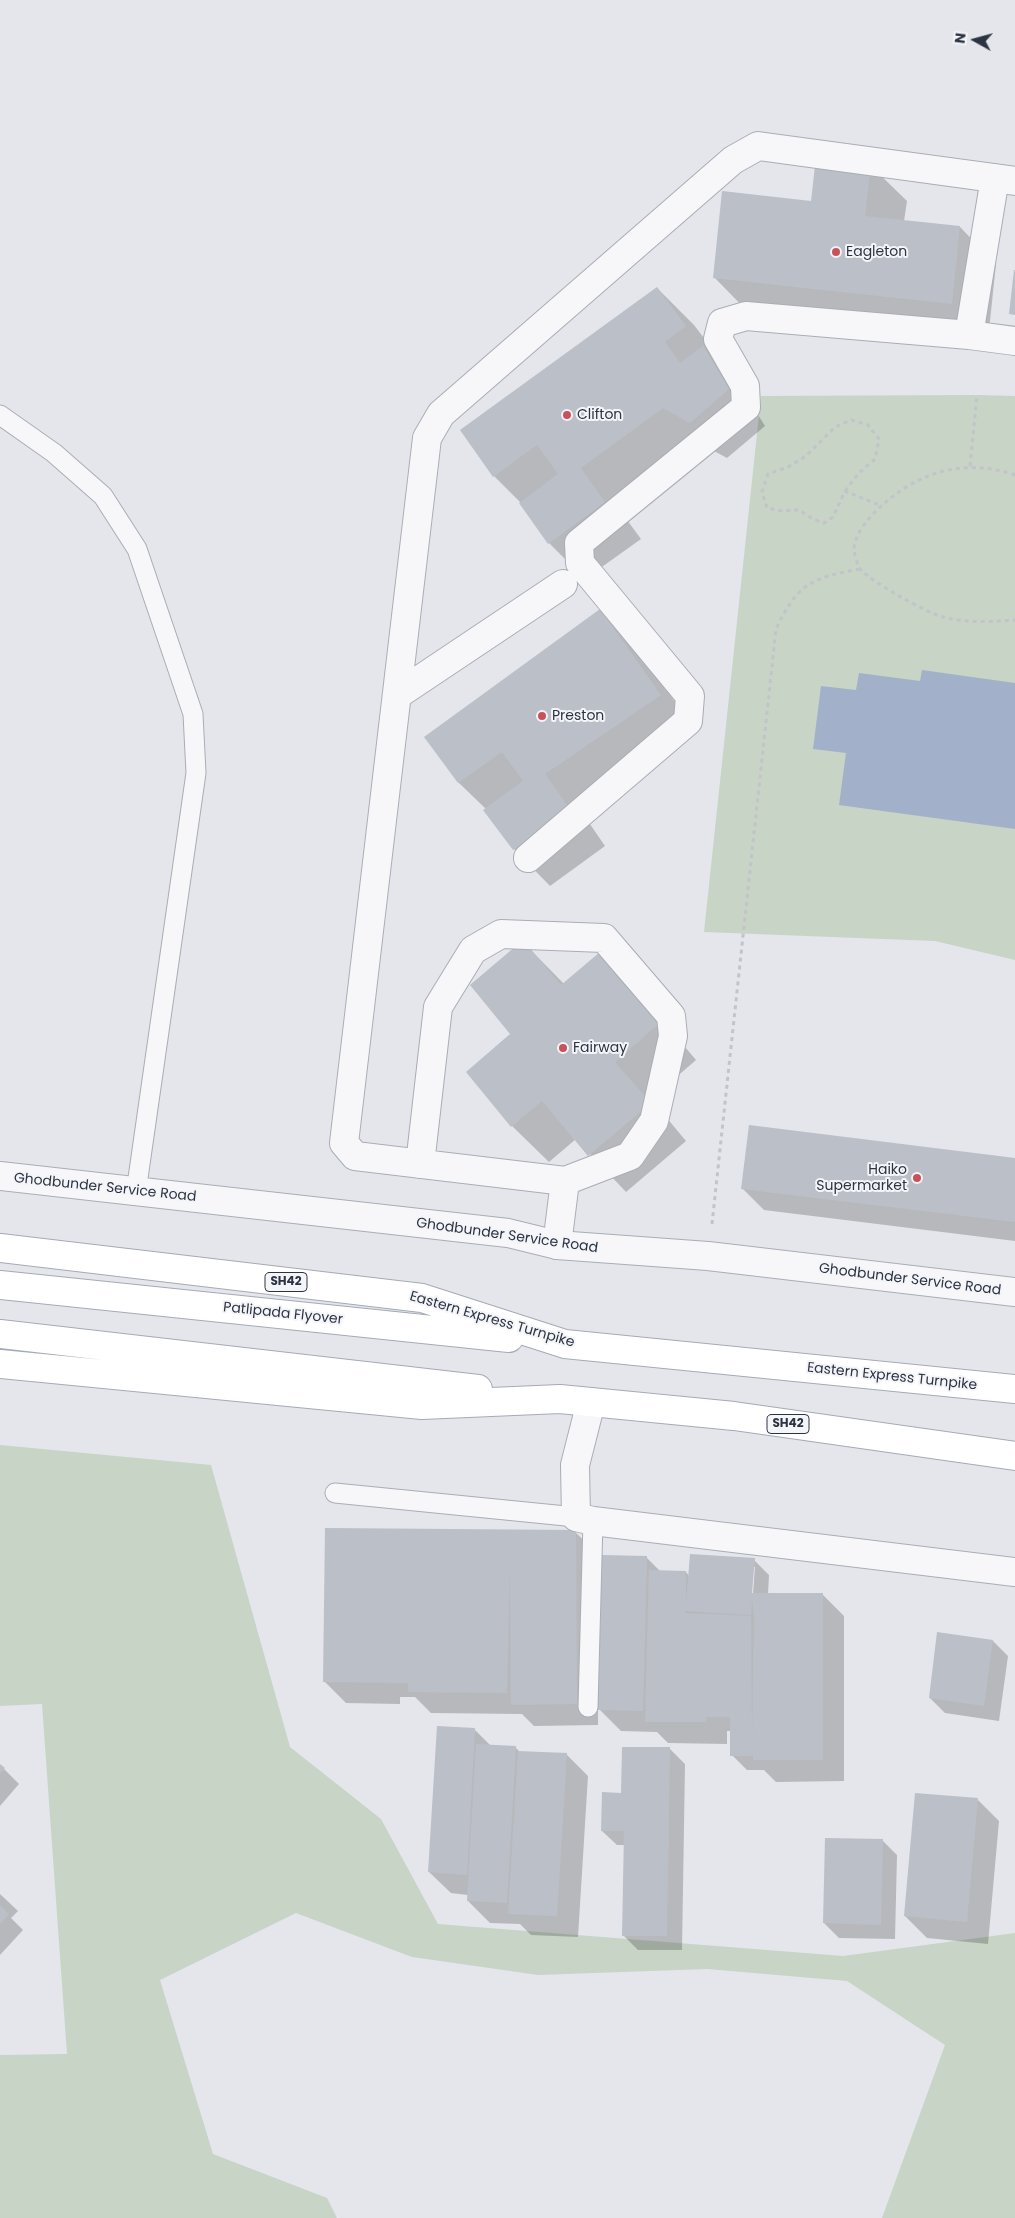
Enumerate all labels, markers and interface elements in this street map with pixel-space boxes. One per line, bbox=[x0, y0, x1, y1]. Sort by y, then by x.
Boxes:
north arrow bbox=[950, 15, 1000, 65]
text: N bbox=[950, 32, 971, 45]
place label: Eagleton bbox=[846, 244, 907, 260]
marker: Eagleton bbox=[830, 246, 842, 258]
place label: Clifton bbox=[577, 407, 622, 423]
marker: Clifton bbox=[561, 409, 573, 421]
place label: Preston bbox=[552, 708, 604, 724]
marker: Preston bbox=[536, 710, 548, 722]
place label: Fairway bbox=[573, 1040, 627, 1056]
marker: Fairway bbox=[557, 1042, 569, 1054]
place label: Haiko Supermarket bbox=[816, 1162, 907, 1194]
street label: Ghodbunder Service Road bbox=[13, 1170, 197, 1206]
marker: Haiko Supermarket bbox=[911, 1172, 923, 1184]
street label: Ghodbunder Service Road bbox=[415, 1215, 599, 1257]
street label: Ghodbunder Service Road bbox=[818, 1260, 1002, 1300]
road number: SH42 bbox=[265, 1272, 307, 1291]
street label: Eastern Express Turnpike bbox=[408, 1288, 576, 1352]
street label: Patlipada Flyover bbox=[222, 1299, 344, 1329]
street label: Eastern Express Turnpike bbox=[806, 1360, 978, 1394]
road number: SH42 bbox=[767, 1415, 809, 1434]

